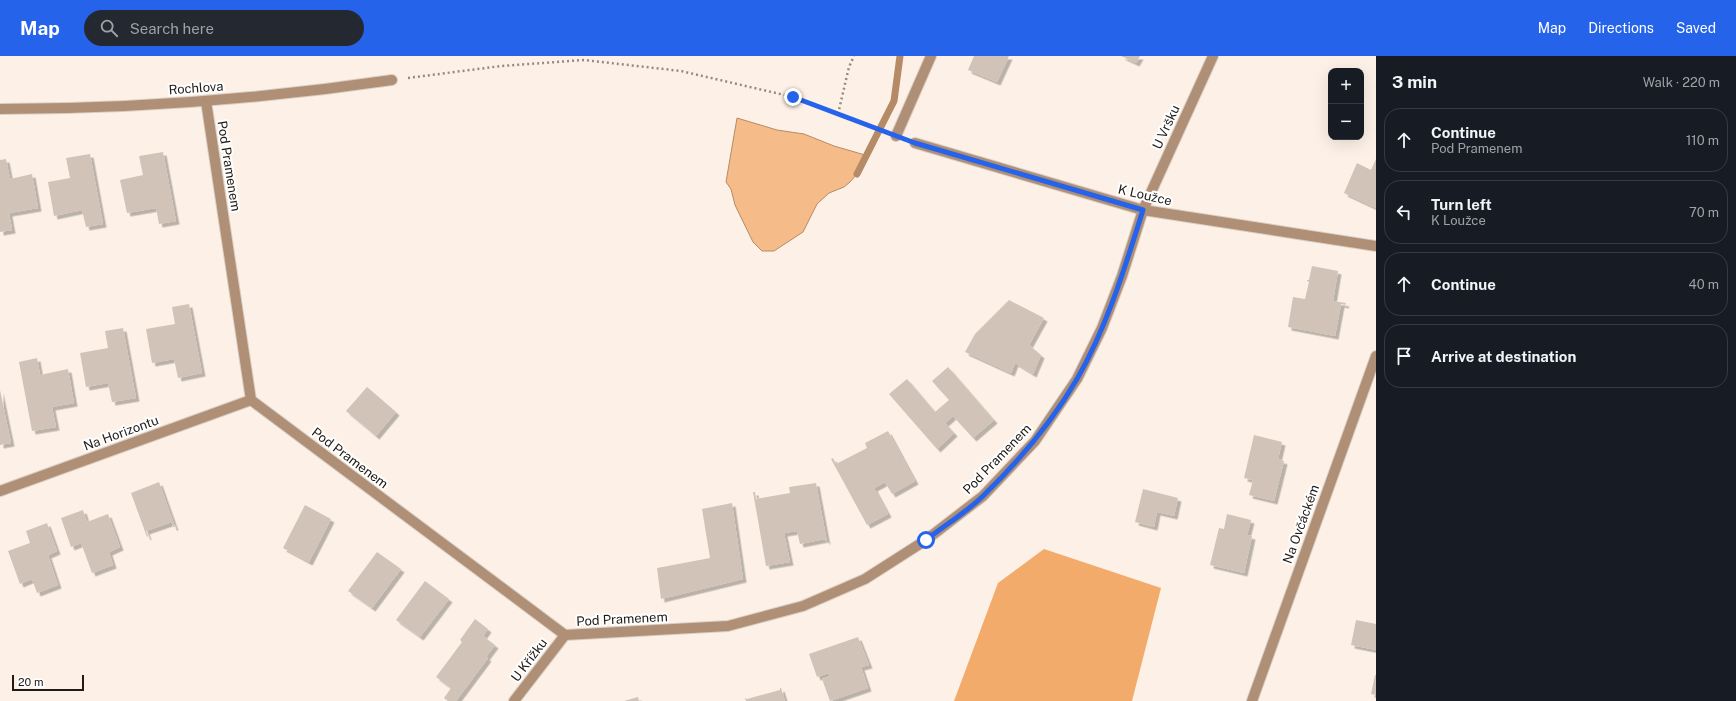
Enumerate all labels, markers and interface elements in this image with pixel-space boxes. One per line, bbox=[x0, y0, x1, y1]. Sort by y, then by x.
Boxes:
search box bbox=[84, 10, 364, 46]
text: Map bbox=[20, 17, 60, 39]
icon: search bbox=[98, 17, 120, 39]
text: Search here bbox=[130, 20, 214, 37]
text: Map bbox=[1538, 20, 1566, 36]
text: Directions bbox=[1588, 20, 1654, 36]
text: Saved bbox=[1676, 20, 1716, 36]
map controls bbox=[1328, 68, 1364, 140]
button: + bbox=[1328, 68, 1364, 104]
text: 3 min bbox=[1392, 72, 1437, 92]
text: Walk · 220 m bbox=[1643, 75, 1720, 90]
street label: Rochlova bbox=[168, 79, 224, 97]
route end bbox=[784, 88, 802, 106]
street label: U Vršku bbox=[1149, 103, 1183, 151]
button: − bbox=[1328, 104, 1364, 140]
street label: Pod Pramenem bbox=[214, 120, 244, 212]
text: Continue bbox=[1431, 124, 1496, 141]
icon: ahead bbox=[1393, 129, 1415, 151]
text: 110 m bbox=[1686, 133, 1719, 148]
text: Pod Pramenem bbox=[1431, 141, 1522, 156]
street label: K Loužce bbox=[1117, 182, 1173, 208]
text: Turn left bbox=[1431, 196, 1492, 213]
icon: left bbox=[1393, 201, 1415, 223]
text: 70 m bbox=[1689, 205, 1719, 220]
text: K Loužce bbox=[1431, 213, 1486, 228]
icon: ahead bbox=[1393, 273, 1415, 295]
text: Continue bbox=[1431, 276, 1496, 293]
text: 40 m bbox=[1688, 277, 1719, 292]
icon: arrive bbox=[1393, 345, 1415, 367]
text: Arrive at destination bbox=[1431, 348, 1576, 365]
street label: Na Horizontu bbox=[81, 412, 161, 454]
street label: Pod Pramenem bbox=[960, 421, 1034, 497]
street label: Pod Pramenem bbox=[309, 424, 391, 492]
street label: Na Ovčáckém bbox=[1280, 483, 1322, 565]
route start bbox=[917, 531, 935, 549]
street label: Pod Pramenem bbox=[576, 609, 668, 629]
street label: U Křížku bbox=[508, 635, 550, 685]
scale bar bbox=[12, 673, 84, 692]
text: 20 m bbox=[18, 676, 43, 688]

